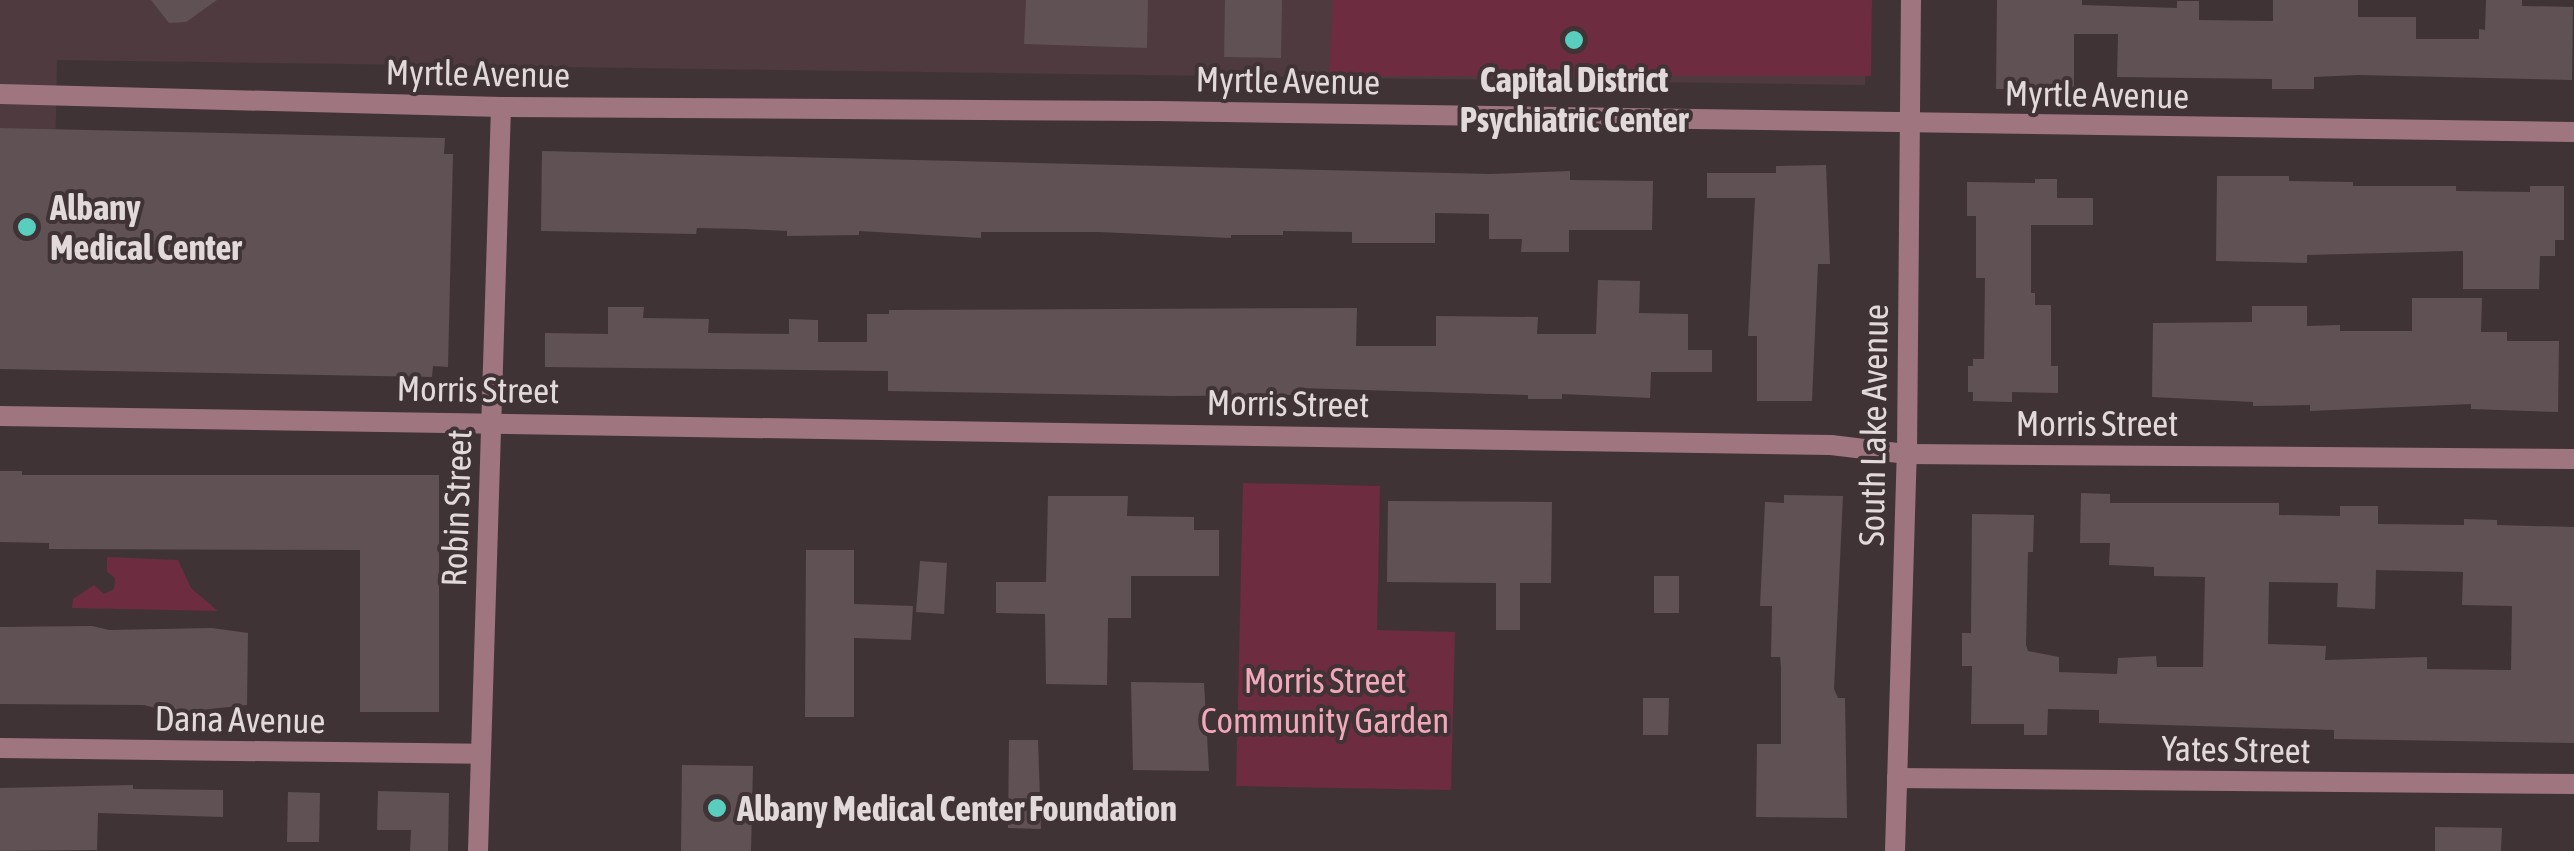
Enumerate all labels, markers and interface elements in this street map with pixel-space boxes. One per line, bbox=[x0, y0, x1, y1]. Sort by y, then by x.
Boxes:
marker: Capital District Psychiatric Center bbox=[1561, 27, 1587, 53]
street label: Myrtle Avenue bbox=[385, 50, 571, 96]
street label: Myrtle Avenue bbox=[1195, 57, 1381, 103]
place label: Capital District Psychiatric Center bbox=[1460, 58, 1688, 140]
street label: Myrtle Avenue bbox=[2004, 71, 2190, 117]
place label: Albany Medical Center bbox=[50, 186, 242, 268]
marker: Albany Medical Center bbox=[14, 214, 40, 240]
street label: South Lake Avenue bbox=[1850, 304, 1896, 546]
street label: Morris Street bbox=[396, 367, 560, 411]
street label: Morris Street bbox=[1206, 381, 1370, 425]
street label: Morris Street bbox=[2016, 402, 2178, 444]
street label: Robin Street bbox=[432, 429, 480, 587]
park label: Morris Street Community Garden bbox=[1201, 659, 1449, 741]
street label: Dana Avenue bbox=[154, 697, 326, 741]
street label: Yates Street bbox=[2161, 727, 2311, 771]
place label: Albany Medical Center Foundation bbox=[737, 787, 1177, 829]
marker: Albany Medical Center Foundation bbox=[706, 797, 728, 819]

